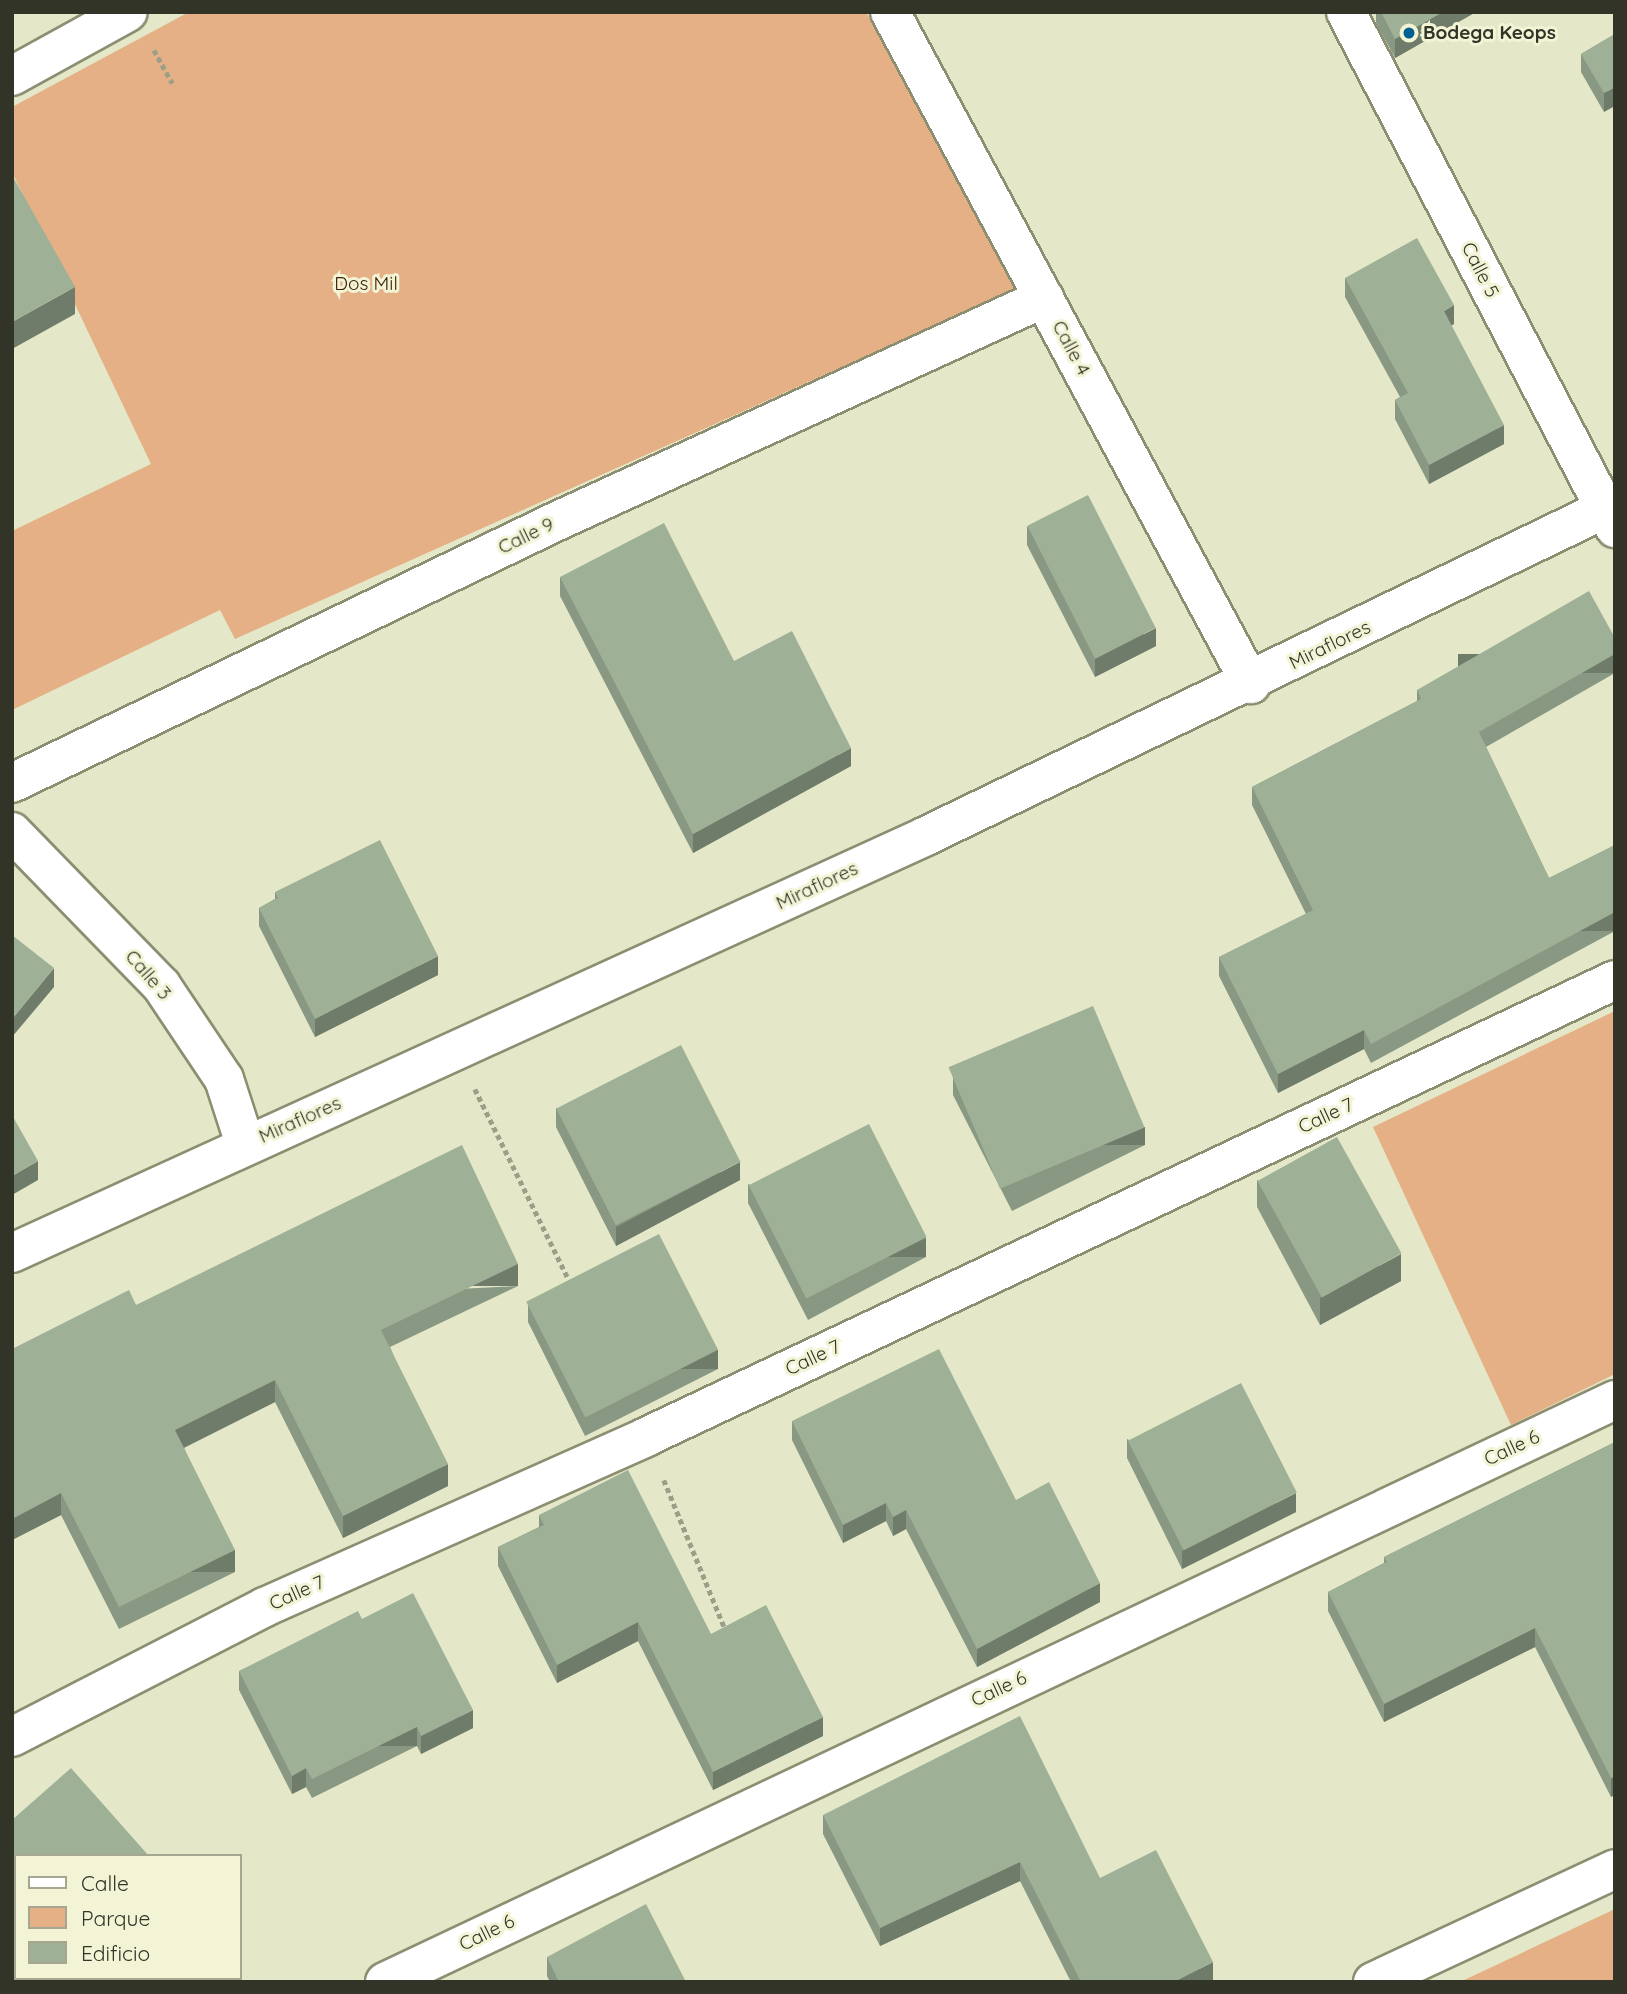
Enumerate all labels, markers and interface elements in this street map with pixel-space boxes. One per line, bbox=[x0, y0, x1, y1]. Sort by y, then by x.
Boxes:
place label: Bodega Keops bbox=[1423, 22, 1556, 44]
marker: Bodega Keops bbox=[1401, 25, 1417, 41]
street label: Calle 5 bbox=[1457, 239, 1503, 301]
park label: Dos Mil bbox=[334, 273, 398, 295]
street label: Calle 4 bbox=[1047, 317, 1095, 379]
street label: Calle 9 bbox=[494, 513, 558, 559]
street label: Miraflores bbox=[1286, 616, 1374, 674]
street label: Miraflores bbox=[772, 857, 862, 915]
street label: Calle 3 bbox=[120, 946, 176, 1004]
street label: Miraflores bbox=[255, 1092, 345, 1148]
street label: Calle 7 bbox=[1295, 1093, 1357, 1139]
street label: Calle 7 bbox=[782, 1335, 844, 1381]
street label: Calle 6 bbox=[1481, 1425, 1543, 1471]
street label: Calle 7 bbox=[266, 1571, 328, 1615]
street label: Calle 6 bbox=[968, 1666, 1030, 1712]
legend bbox=[14, 1854, 242, 1980]
text: Calle bbox=[81, 1870, 129, 1896]
text: Parque bbox=[81, 1905, 150, 1931]
street label: Calle 6 bbox=[456, 1910, 518, 1956]
text: Edificio bbox=[81, 1940, 150, 1966]

